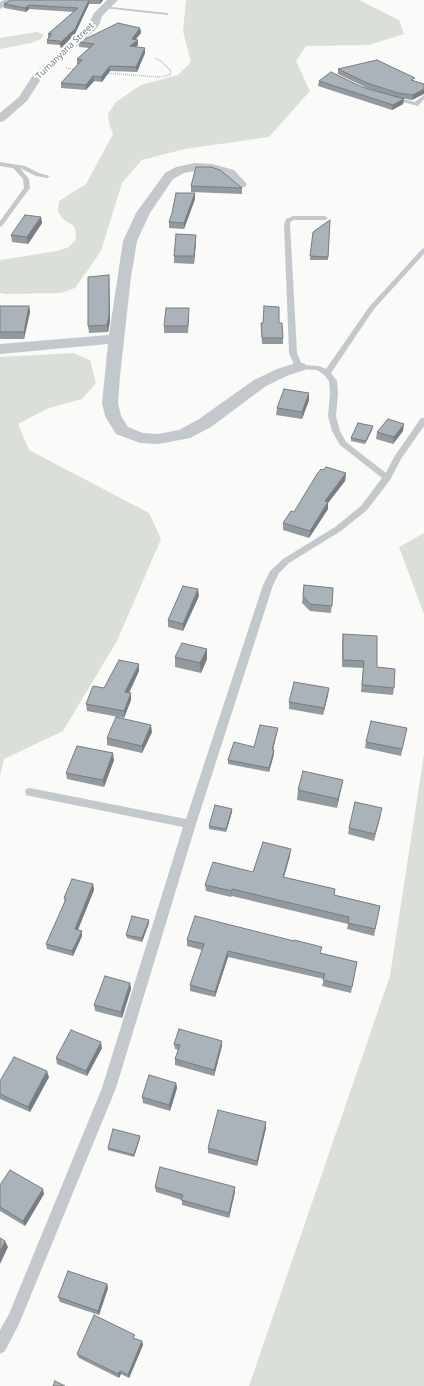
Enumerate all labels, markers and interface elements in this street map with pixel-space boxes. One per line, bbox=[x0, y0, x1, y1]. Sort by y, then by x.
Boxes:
street label: Tumanyana Street bbox=[34, 20, 96, 82]

